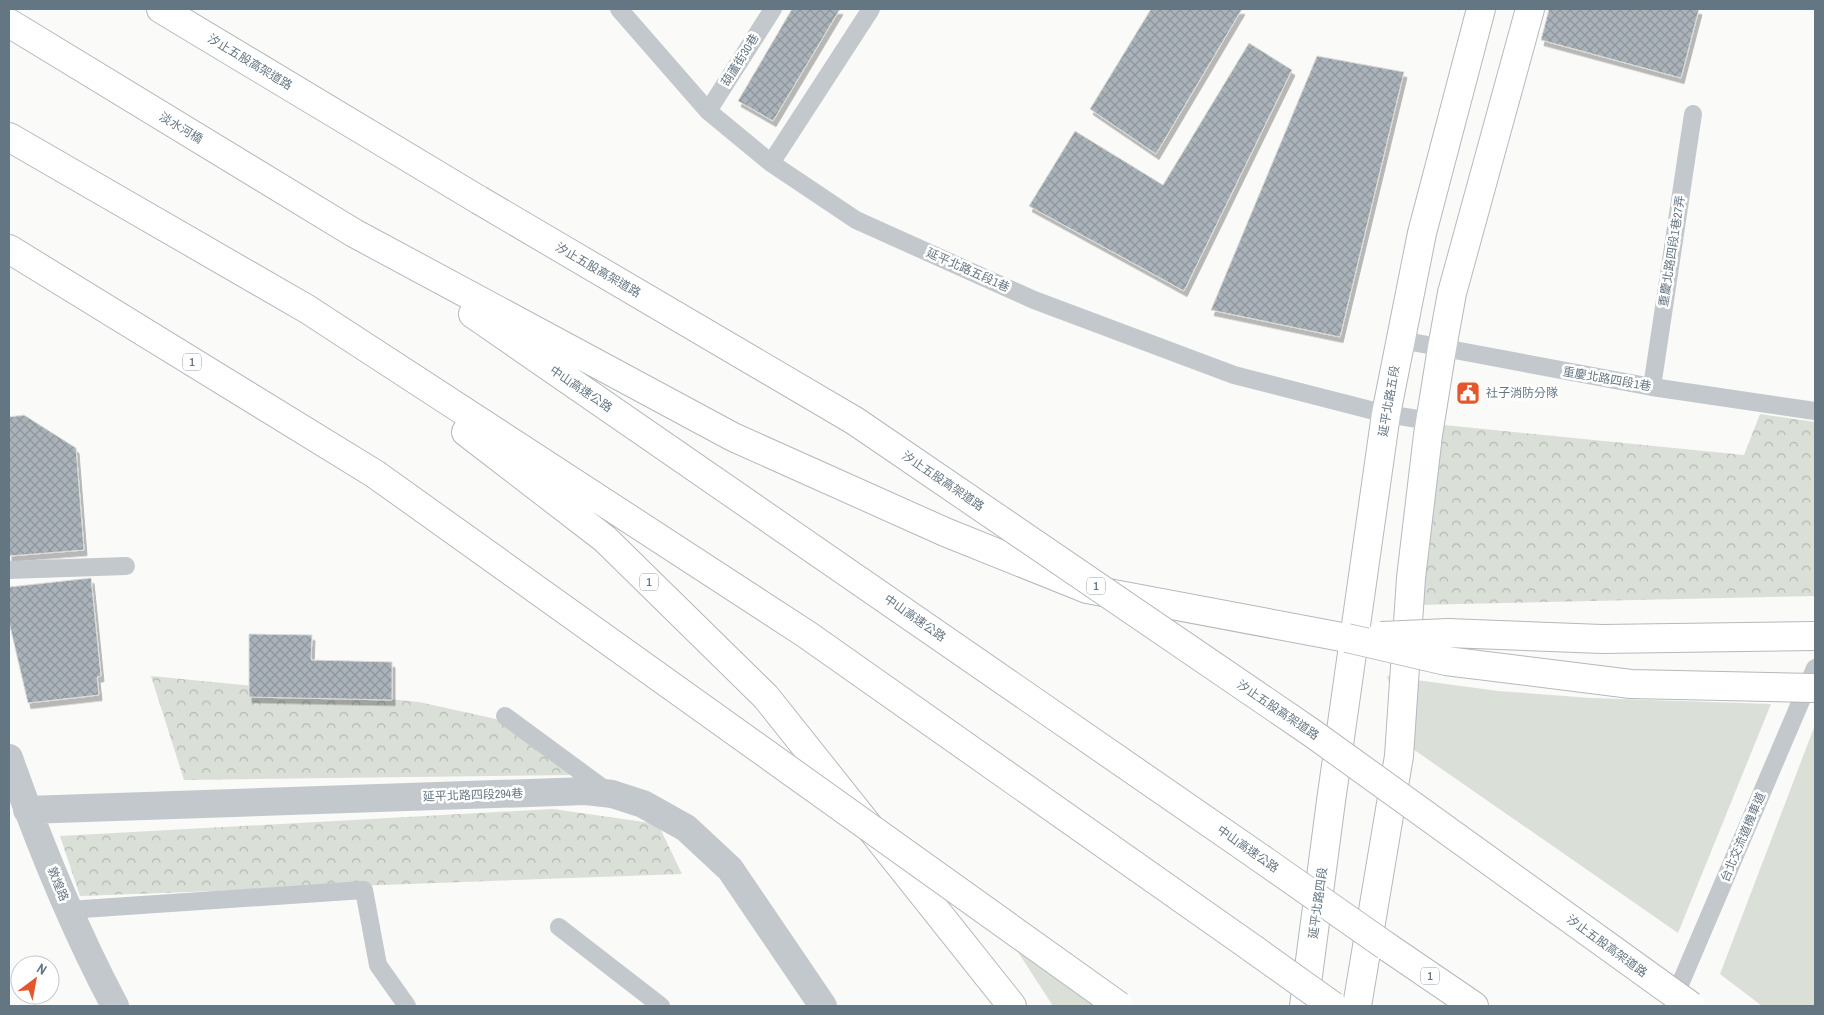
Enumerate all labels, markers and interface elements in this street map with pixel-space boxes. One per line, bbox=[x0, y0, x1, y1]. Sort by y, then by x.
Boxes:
street label: 汐止五股高架道路 bbox=[205, 30, 295, 94]
street label: 葫蘆街30巷 bbox=[718, 31, 762, 89]
street label: 淡水河橋 bbox=[156, 109, 206, 147]
street label: 重慶北路四段1巷27弄 bbox=[1655, 194, 1689, 308]
street label: 汐止五股高架道路 bbox=[552, 239, 644, 301]
street label: 延平北路五段1巷 bbox=[924, 244, 1012, 296]
road number: 1 bbox=[183, 354, 201, 371]
street label: 中山高速公路 bbox=[547, 362, 615, 416]
street label: 重慶北路四段1巷 bbox=[1562, 363, 1652, 395]
street label: 延平北路五段 bbox=[1375, 364, 1403, 438]
public building icon: 社子消防分隊 bbox=[1455, 380, 1481, 406]
place label: 社子消防分隊 bbox=[1486, 385, 1558, 401]
street label: 汐止五股高架道路 bbox=[899, 448, 987, 514]
road number: 1 bbox=[640, 574, 658, 590]
road number: 1 bbox=[1087, 578, 1105, 594]
street label: 中山高速公路 bbox=[881, 591, 949, 645]
street label: 汐止五股高架道路 bbox=[1234, 677, 1322, 743]
street label: 延平北路四段294巷 bbox=[423, 785, 523, 805]
street label: 台北交流道機車道 bbox=[1717, 790, 1769, 884]
street label: 中山高速公路 bbox=[1214, 822, 1282, 876]
street label: 敦煌路 bbox=[44, 864, 72, 904]
street label: 延平北路四段 bbox=[1305, 866, 1331, 940]
street label: 汐止五股高架道路 bbox=[1563, 911, 1651, 981]
north arrow bbox=[10, 955, 60, 1005]
text: N bbox=[34, 959, 50, 979]
road number: 1 bbox=[1421, 968, 1439, 984]

